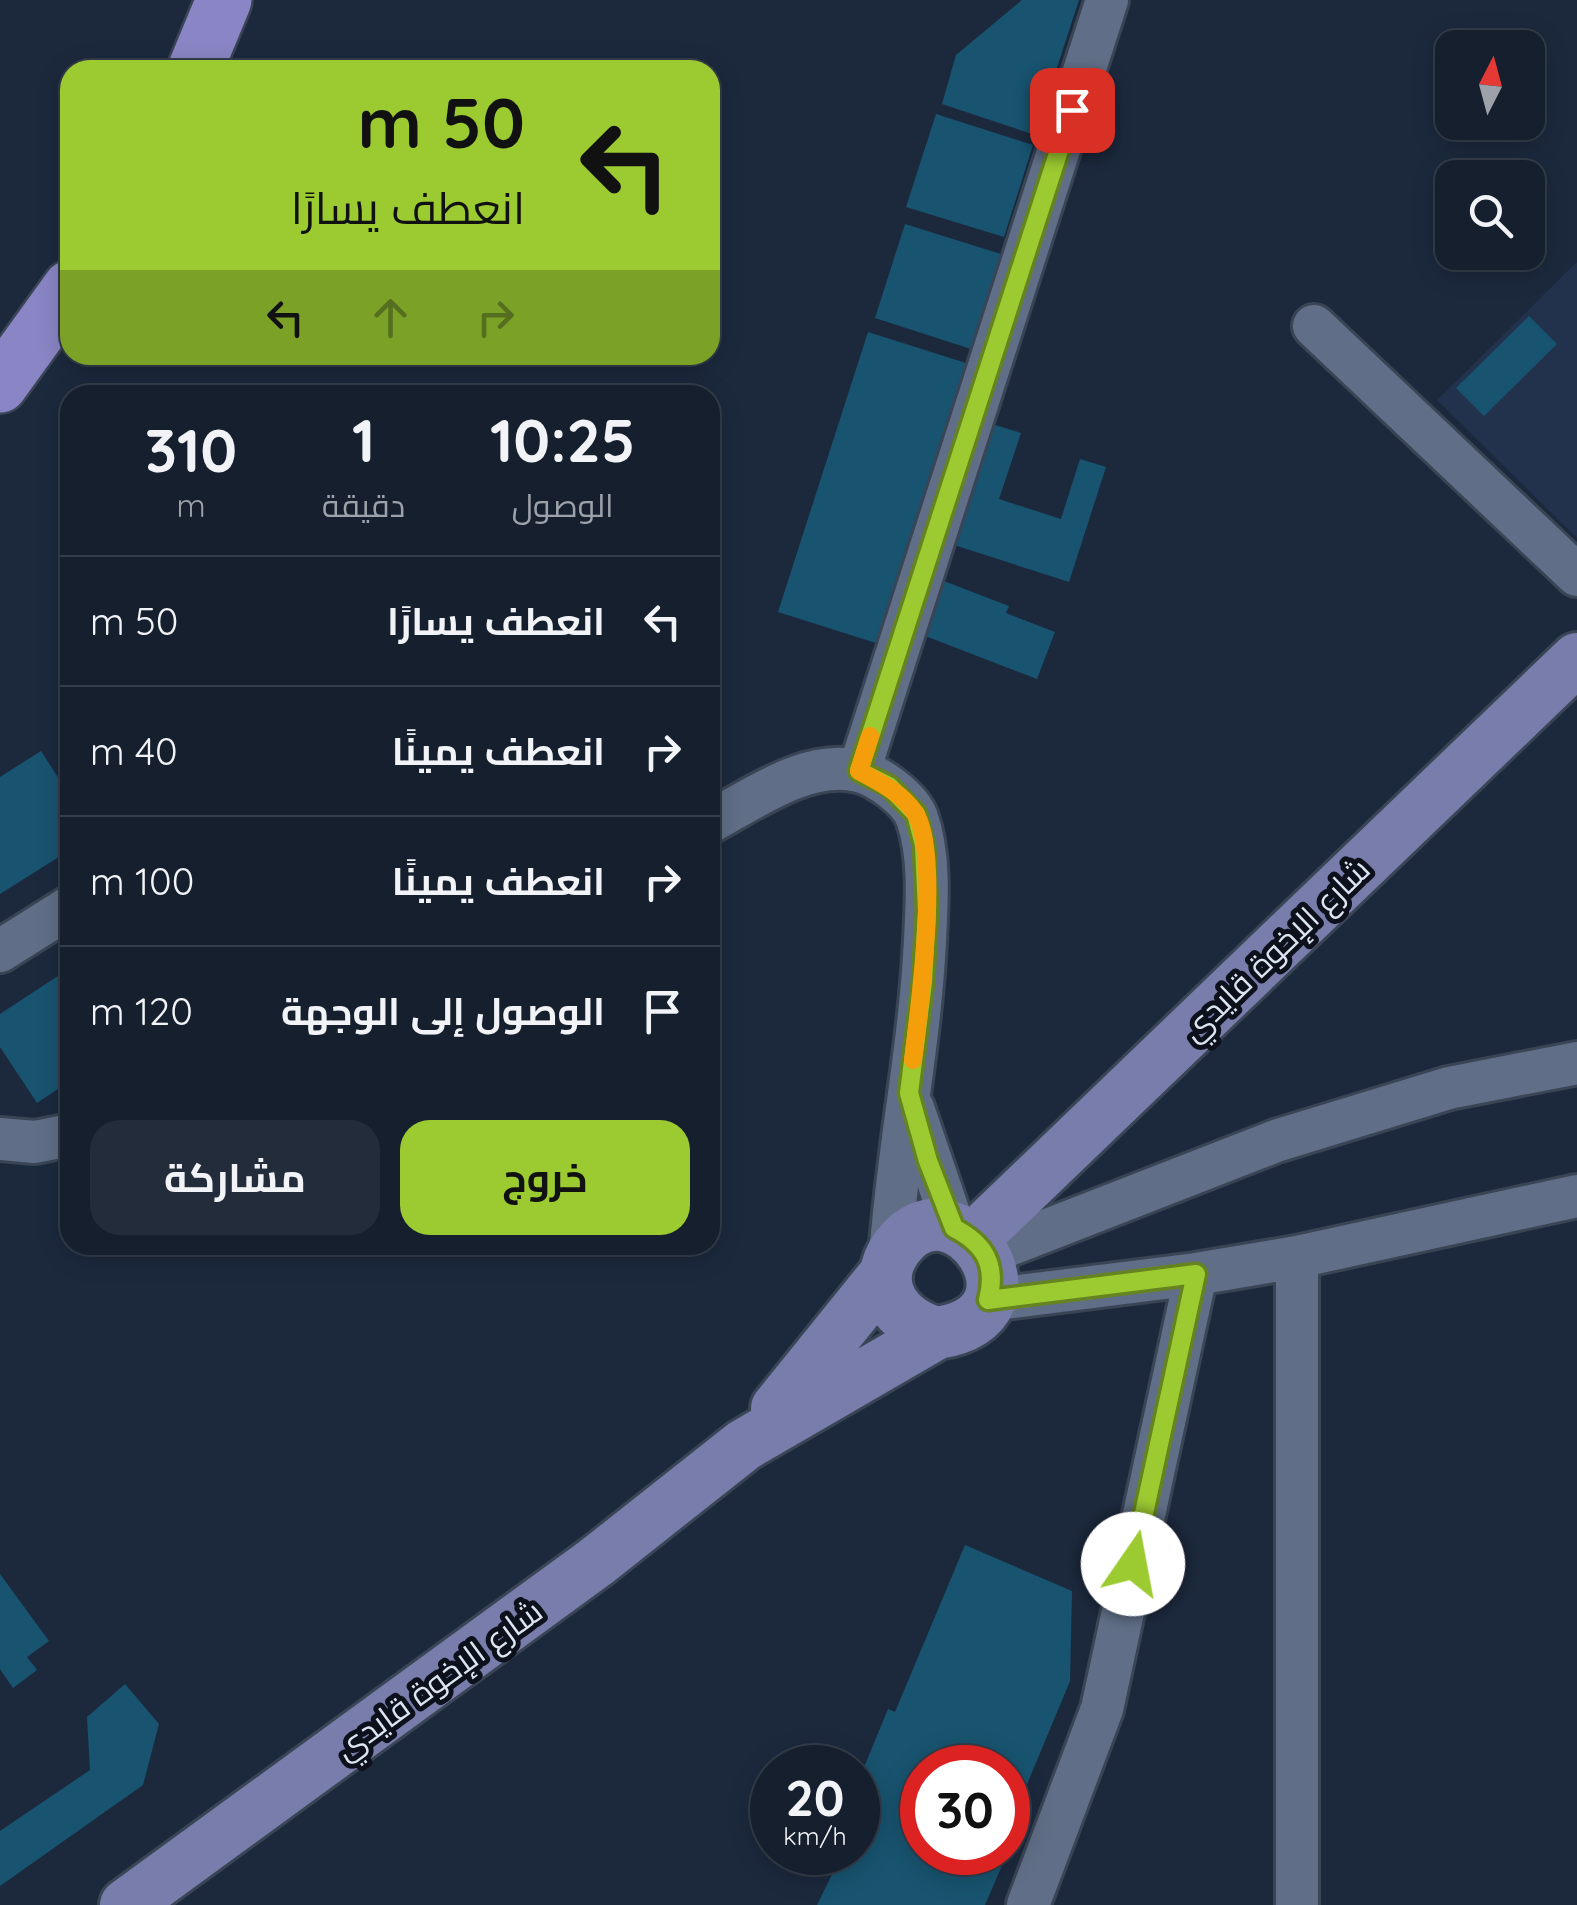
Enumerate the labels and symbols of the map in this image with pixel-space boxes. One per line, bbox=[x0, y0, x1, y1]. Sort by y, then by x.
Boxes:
north arrow bbox=[1435, 30, 1545, 140]
pin bbox=[1030, 68, 1115, 153]
street label: شارع الإخوة قايدي bbox=[1172, 849, 1382, 1053]
position arrow bbox=[1081, 1512, 1185, 1616]
street label: شارع الإخوة قايدي bbox=[326, 1590, 553, 1773]
speed limit sign: 30 bbox=[900, 1745, 1030, 1875]

